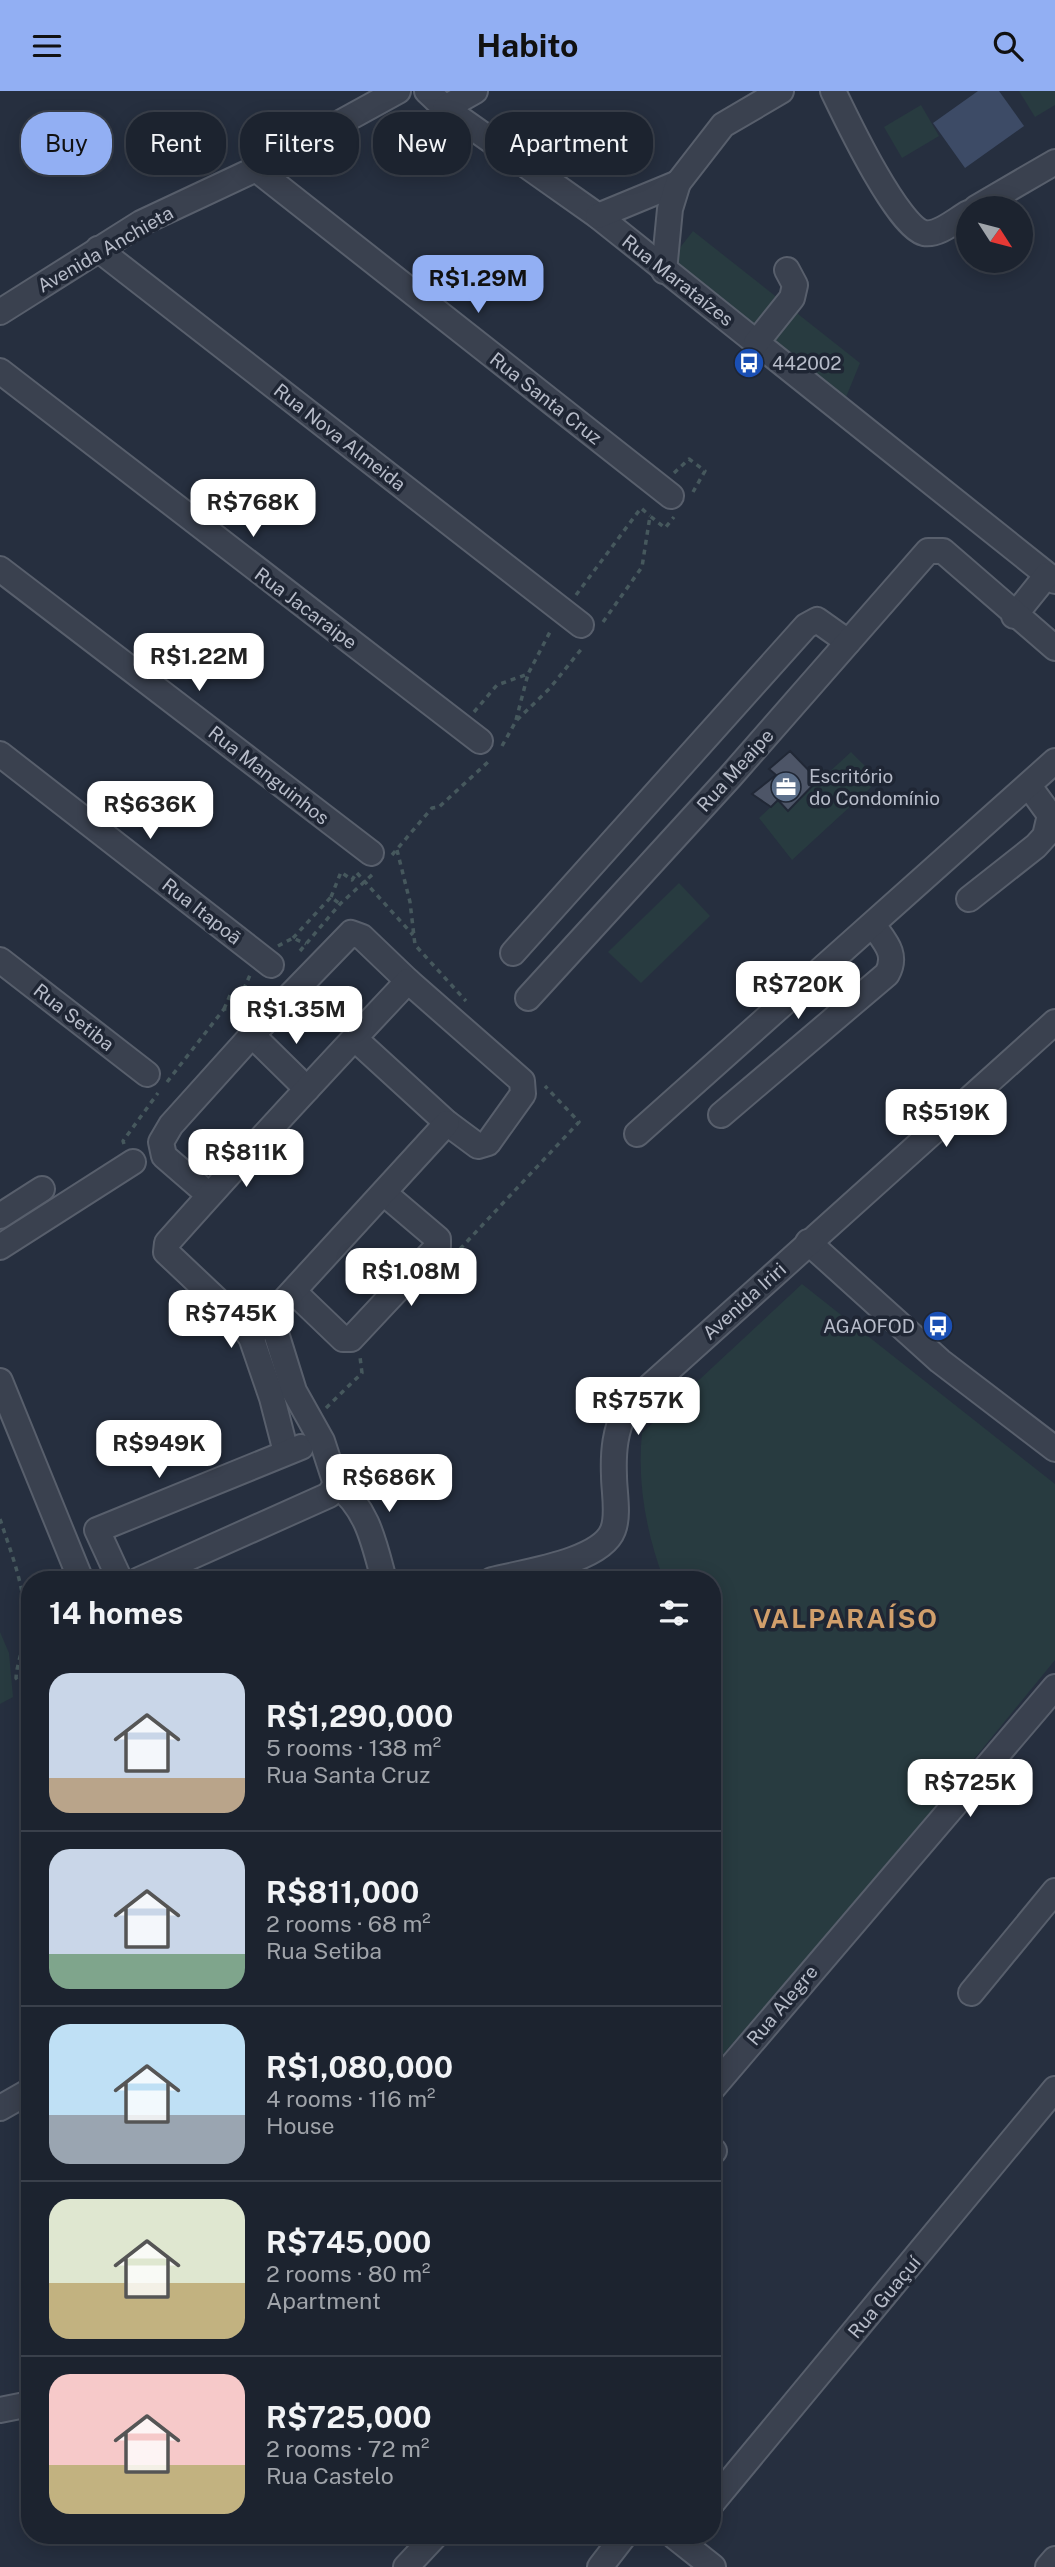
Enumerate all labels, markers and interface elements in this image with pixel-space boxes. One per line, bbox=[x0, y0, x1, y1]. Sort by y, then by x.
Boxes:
icon: menu bbox=[28, 27, 66, 65]
text: Habito bbox=[477, 27, 578, 64]
icon: search bbox=[989, 27, 1027, 65]
chip: Buy bbox=[21, 112, 112, 175]
chip: Rent bbox=[126, 112, 226, 175]
chip: Filters bbox=[240, 112, 359, 175]
chip: New bbox=[373, 112, 471, 175]
chip: Apartment bbox=[485, 112, 653, 175]
north arrow bbox=[956, 196, 1032, 273]
map controls bbox=[956, 196, 1033, 273]
street label: Avenida Anchieta bbox=[33, 201, 177, 297]
street label: Rua Marataízes bbox=[618, 230, 738, 330]
pin: R$1.29M bbox=[413, 255, 543, 315]
text: R$1.29M bbox=[428, 264, 528, 291]
bus stop icon: 442002 bbox=[732, 346, 766, 380]
street label: Rua Santa Cruz bbox=[486, 348, 606, 448]
place label: 442002 bbox=[772, 352, 842, 374]
street label: Rua Nova Almeida bbox=[270, 379, 410, 495]
pin: R$768K bbox=[196, 479, 310, 539]
text: R$768K bbox=[207, 488, 299, 515]
street label: Rua Jacaraipe bbox=[251, 563, 361, 653]
pin: R$1.22M bbox=[134, 633, 264, 693]
text: R$1.22M bbox=[150, 642, 248, 669]
street label: Rua Manguinhos bbox=[204, 721, 334, 829]
street label: Rua Meaipe bbox=[692, 724, 778, 816]
place label: Escritório do Condomínio bbox=[809, 765, 940, 809]
office icon: Escritório do Condomínio bbox=[769, 770, 803, 804]
pin: R$636K bbox=[93, 781, 207, 841]
text: R$636K bbox=[103, 790, 197, 817]
street label: Rua Itapoã bbox=[158, 873, 246, 949]
pin: R$720K bbox=[741, 961, 855, 1021]
text: R$720K bbox=[752, 970, 844, 997]
street label: Rua Setiba bbox=[29, 979, 119, 1055]
pin: R$1.35M bbox=[231, 986, 361, 1046]
text: R$1.35M bbox=[246, 995, 346, 1022]
pin: R$519K bbox=[889, 1089, 1003, 1149]
text: R$519K bbox=[902, 1098, 990, 1125]
pin: R$811K bbox=[189, 1129, 303, 1189]
text: R$811K bbox=[204, 1138, 288, 1165]
pin: R$1.08M bbox=[346, 1249, 476, 1308]
text: R$1.08M bbox=[362, 1257, 461, 1284]
street label: Avenida Iriri bbox=[698, 1258, 790, 1344]
pin: R$745K bbox=[174, 1291, 288, 1350]
text: R$745K bbox=[185, 1299, 277, 1326]
bus stop icon: AGAOFOD bbox=[921, 1309, 955, 1343]
place label: AGAOFOD bbox=[823, 1315, 915, 1337]
pin: R$757K bbox=[581, 1377, 695, 1437]
text: R$757K bbox=[592, 1386, 684, 1413]
pin: R$949K bbox=[102, 1421, 216, 1480]
text: R$949K bbox=[112, 1429, 206, 1456]
pin: R$686K bbox=[332, 1455, 446, 1514]
text: R$686K bbox=[342, 1463, 436, 1490]
icon: filters bbox=[655, 1594, 693, 1632]
text: 14 homes bbox=[49, 1595, 183, 1631]
district label: VALPARAÍSO bbox=[753, 1603, 939, 1634]
text: R$1,290,000 bbox=[266, 1698, 453, 1734]
icon: home bbox=[105, 1701, 189, 1785]
text: 5 rooms · 138 m² bbox=[266, 1734, 441, 1761]
pin: R$725K bbox=[913, 1759, 1027, 1819]
text: Rua Santa Cruz bbox=[266, 1761, 430, 1788]
text: R$725K bbox=[924, 1768, 1016, 1795]
text: R$811,000 bbox=[266, 1874, 419, 1910]
icon: home bbox=[105, 1877, 189, 1961]
text: 2 rooms · 68 m² bbox=[266, 1910, 431, 1937]
text: Rua Setiba bbox=[266, 1937, 382, 1964]
street label: Rua Alegre bbox=[742, 1960, 822, 2050]
text: R$1,080,000 bbox=[266, 2049, 453, 2085]
icon: home bbox=[105, 2052, 189, 2136]
text: 4 rooms · 116 m² bbox=[266, 2085, 435, 2112]
text: House bbox=[266, 2112, 334, 2139]
text: R$745,000 bbox=[266, 2224, 431, 2260]
icon: home bbox=[105, 2227, 189, 2311]
street label: Rua Guaçuí bbox=[843, 2251, 925, 2343]
text: 2 rooms · 80 m² bbox=[266, 2260, 431, 2287]
text: Apartment bbox=[266, 2287, 381, 2314]
text: R$725,000 bbox=[266, 2399, 432, 2435]
icon: home bbox=[105, 2402, 189, 2486]
text: 2 rooms · 72 m² bbox=[266, 2435, 429, 2462]
text: Rua Castelo bbox=[266, 2462, 394, 2489]

